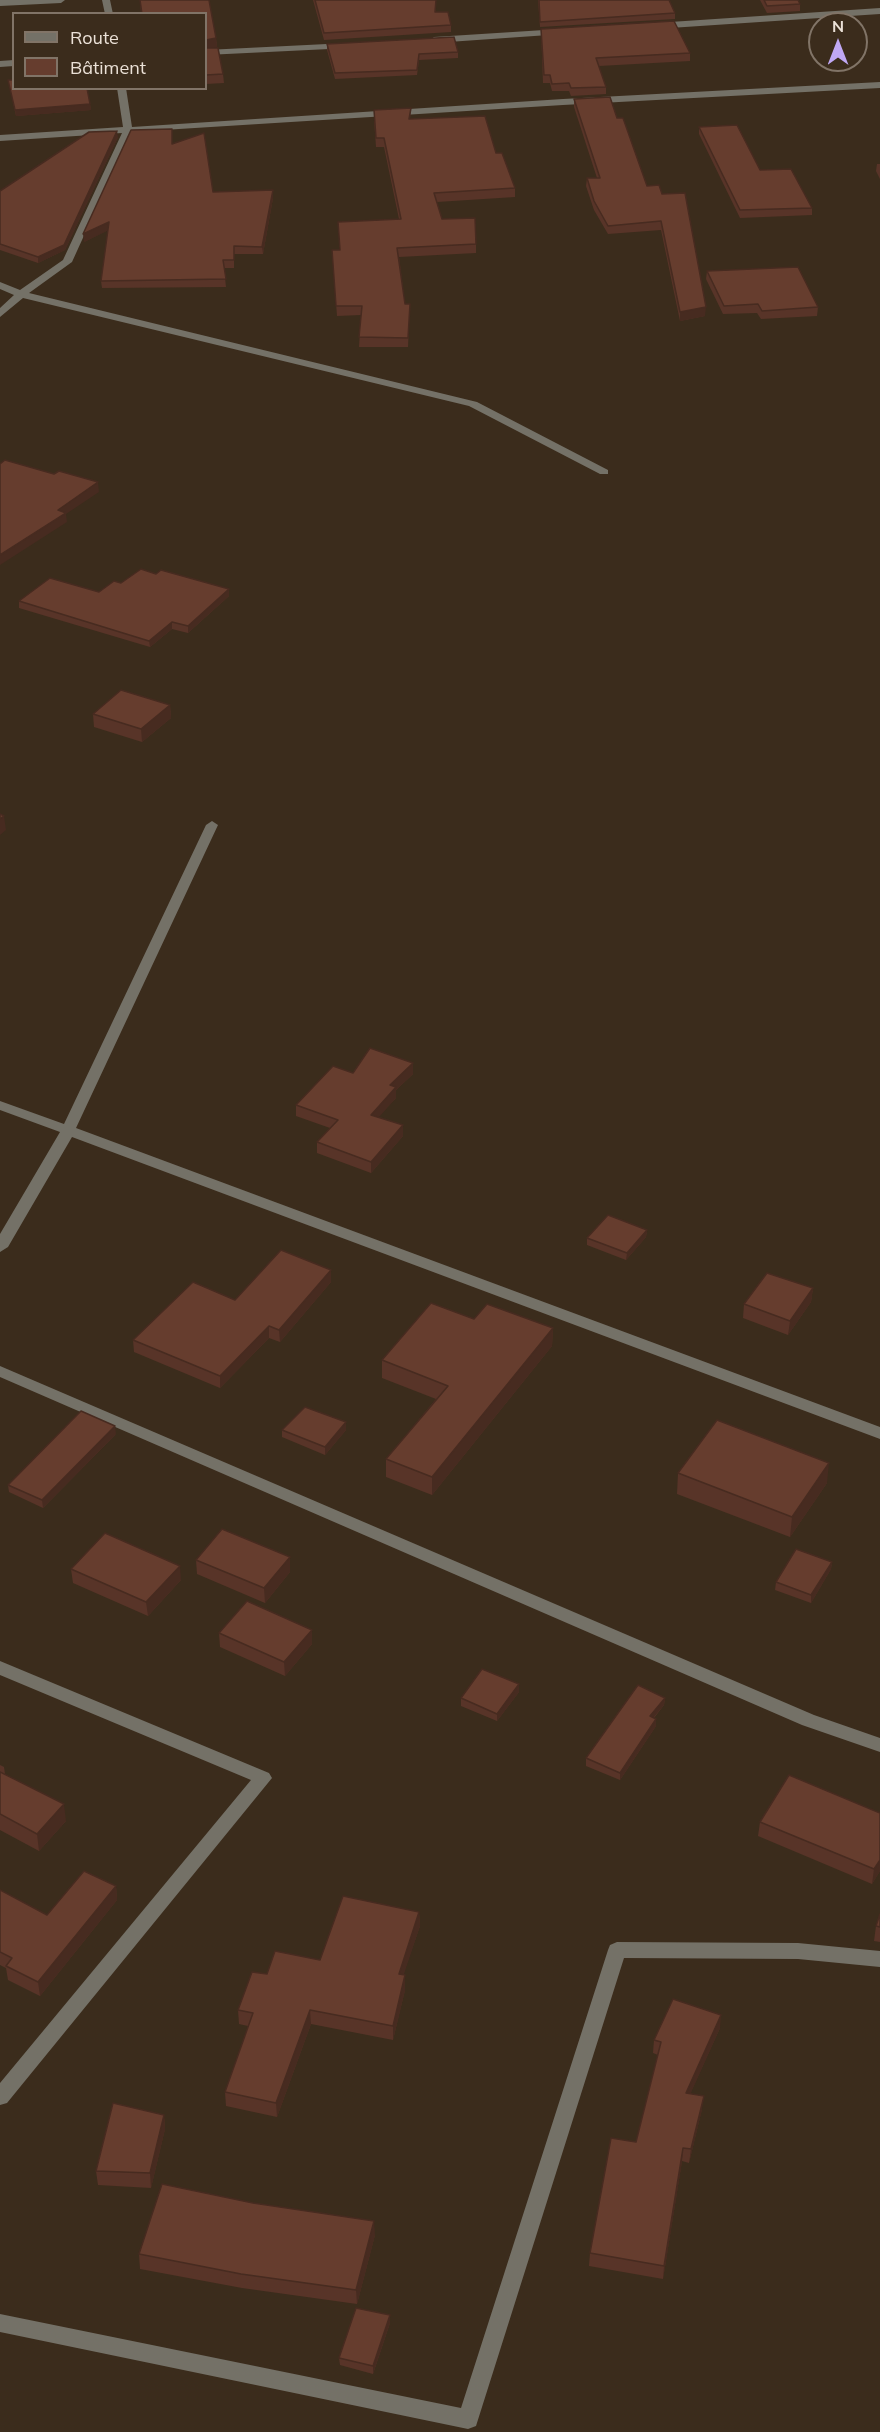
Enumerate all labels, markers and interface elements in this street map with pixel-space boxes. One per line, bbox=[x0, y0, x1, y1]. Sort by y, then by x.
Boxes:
legend bbox=[12, 12, 207, 90]
north arrow bbox=[808, 12, 868, 72]
text: N bbox=[832, 16, 844, 36]
text: Route bbox=[70, 26, 119, 49]
text: Bâtiment bbox=[70, 56, 146, 79]

